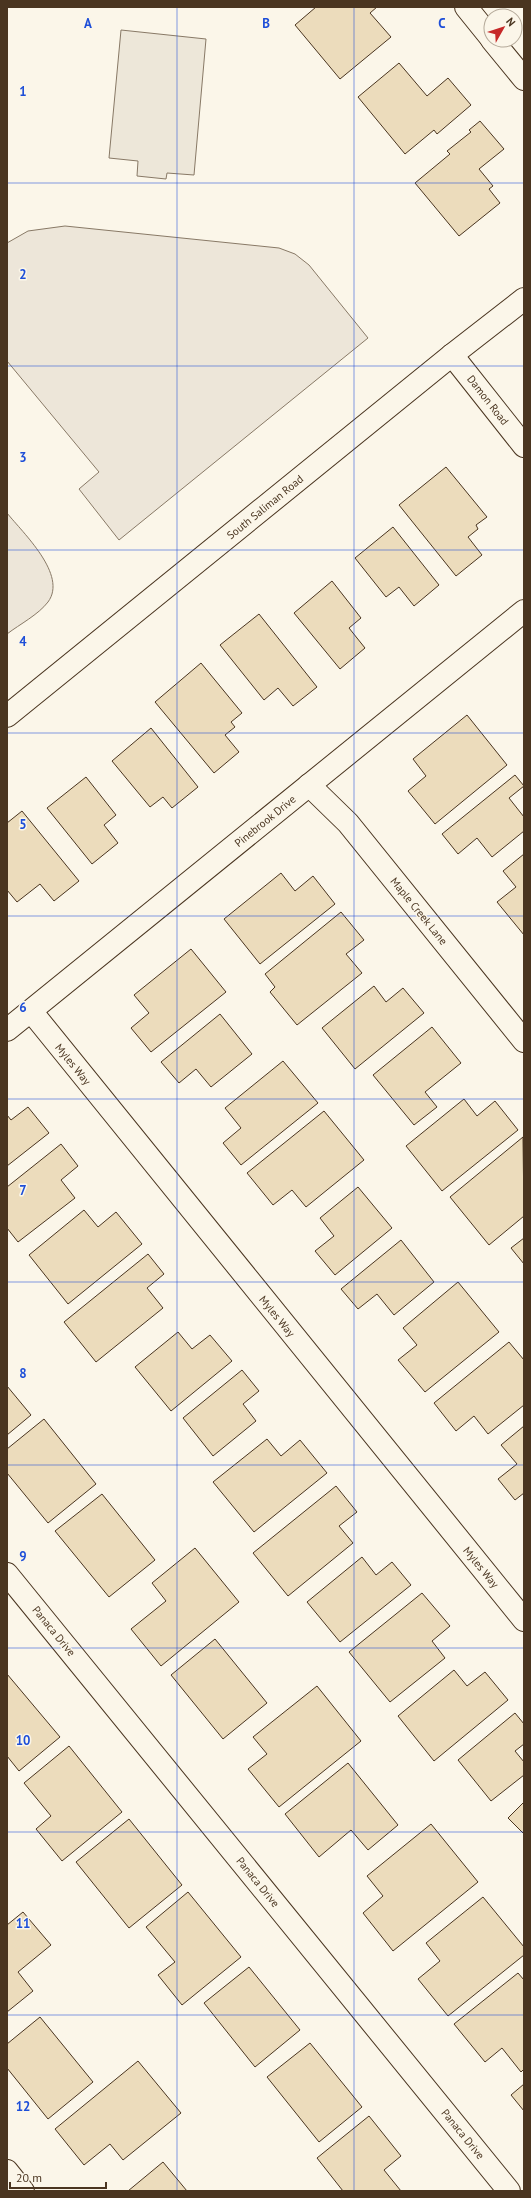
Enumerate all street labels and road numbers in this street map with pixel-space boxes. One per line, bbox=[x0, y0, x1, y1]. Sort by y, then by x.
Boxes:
street label: Damon Road bbox=[464, 372, 512, 428]
street label: South Saliman Road bbox=[224, 472, 306, 542]
street label: Pinebrook Drive bbox=[232, 792, 299, 850]
street label: Maple Creek Lane bbox=[387, 874, 451, 948]
street label: Myles Way bbox=[52, 1040, 94, 1088]
street label: Myles Way bbox=[256, 1292, 298, 1340]
street label: Myles Way bbox=[460, 1543, 502, 1591]
street label: Panaca Drive bbox=[29, 1603, 79, 1659]
street label: Panaca Drive bbox=[233, 1854, 283, 1910]
street label: Panaca Drive bbox=[438, 2106, 488, 2162]

